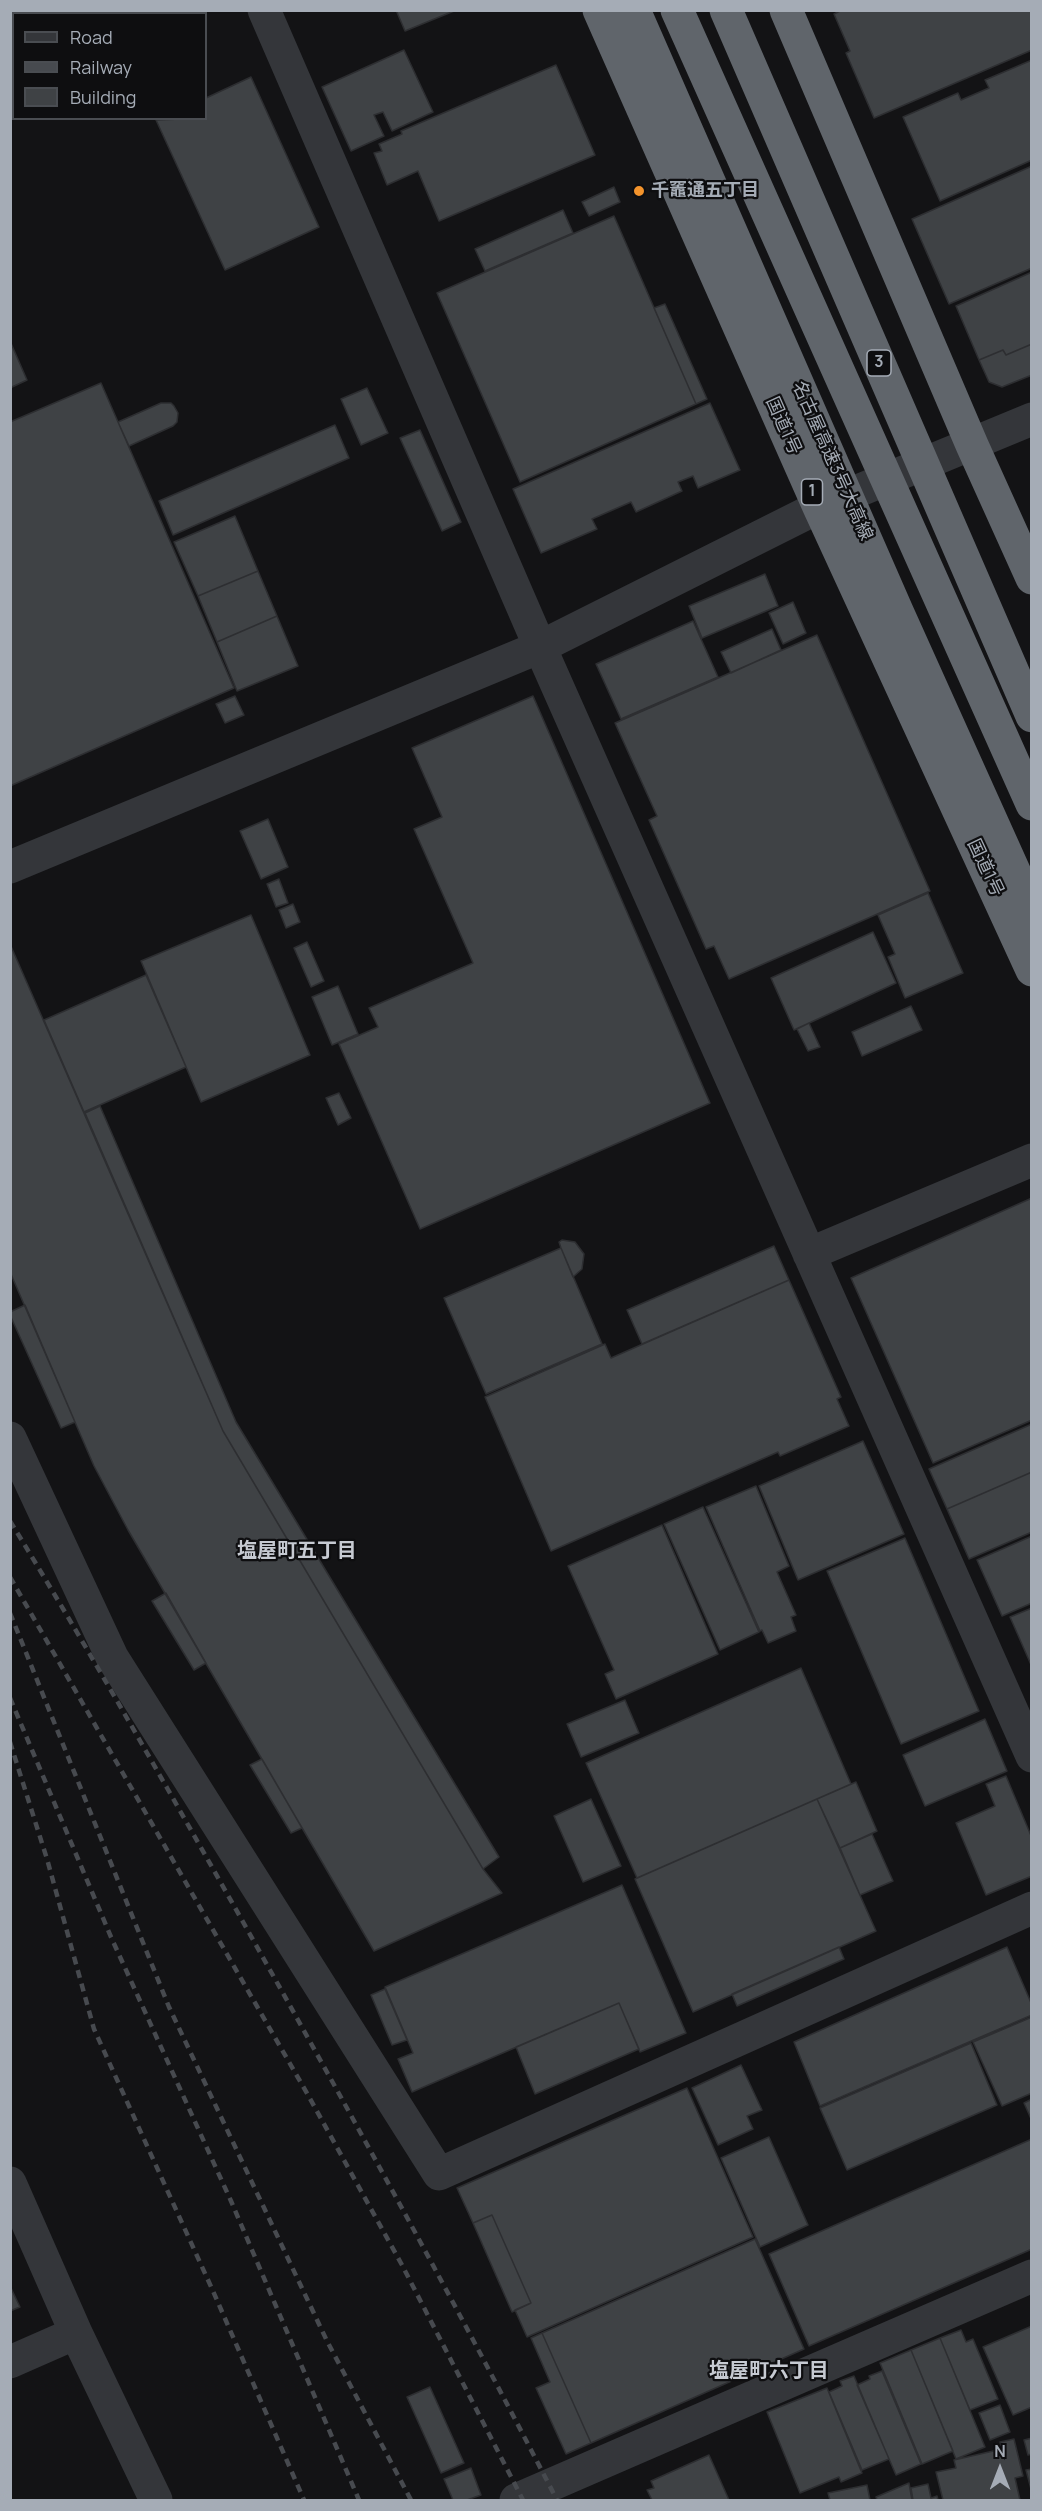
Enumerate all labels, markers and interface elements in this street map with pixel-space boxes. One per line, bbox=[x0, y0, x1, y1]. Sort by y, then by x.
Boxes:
legend bbox=[12, 12, 207, 120]
text: Road bbox=[70, 25, 113, 49]
text: Railway bbox=[70, 55, 132, 79]
text: Building bbox=[70, 85, 136, 109]
place label: 千竈通五丁目 bbox=[651, 180, 759, 202]
marker: 千竈通五丁目 bbox=[632, 184, 646, 198]
road number: 3 bbox=[867, 350, 891, 376]
street label: 名古屋高速3号大高線 bbox=[787, 378, 877, 544]
street label: 国道1号 bbox=[761, 394, 805, 458]
road number: 1 bbox=[802, 479, 822, 505]
street label: 国道1号 bbox=[962, 836, 1008, 900]
district label: 塩屋町五丁目 bbox=[237, 1539, 357, 1563]
district label: 塩屋町六丁目 bbox=[709, 2359, 829, 2383]
north arrow bbox=[970, 2439, 1030, 2499]
text: N bbox=[994, 2440, 1006, 2462]

